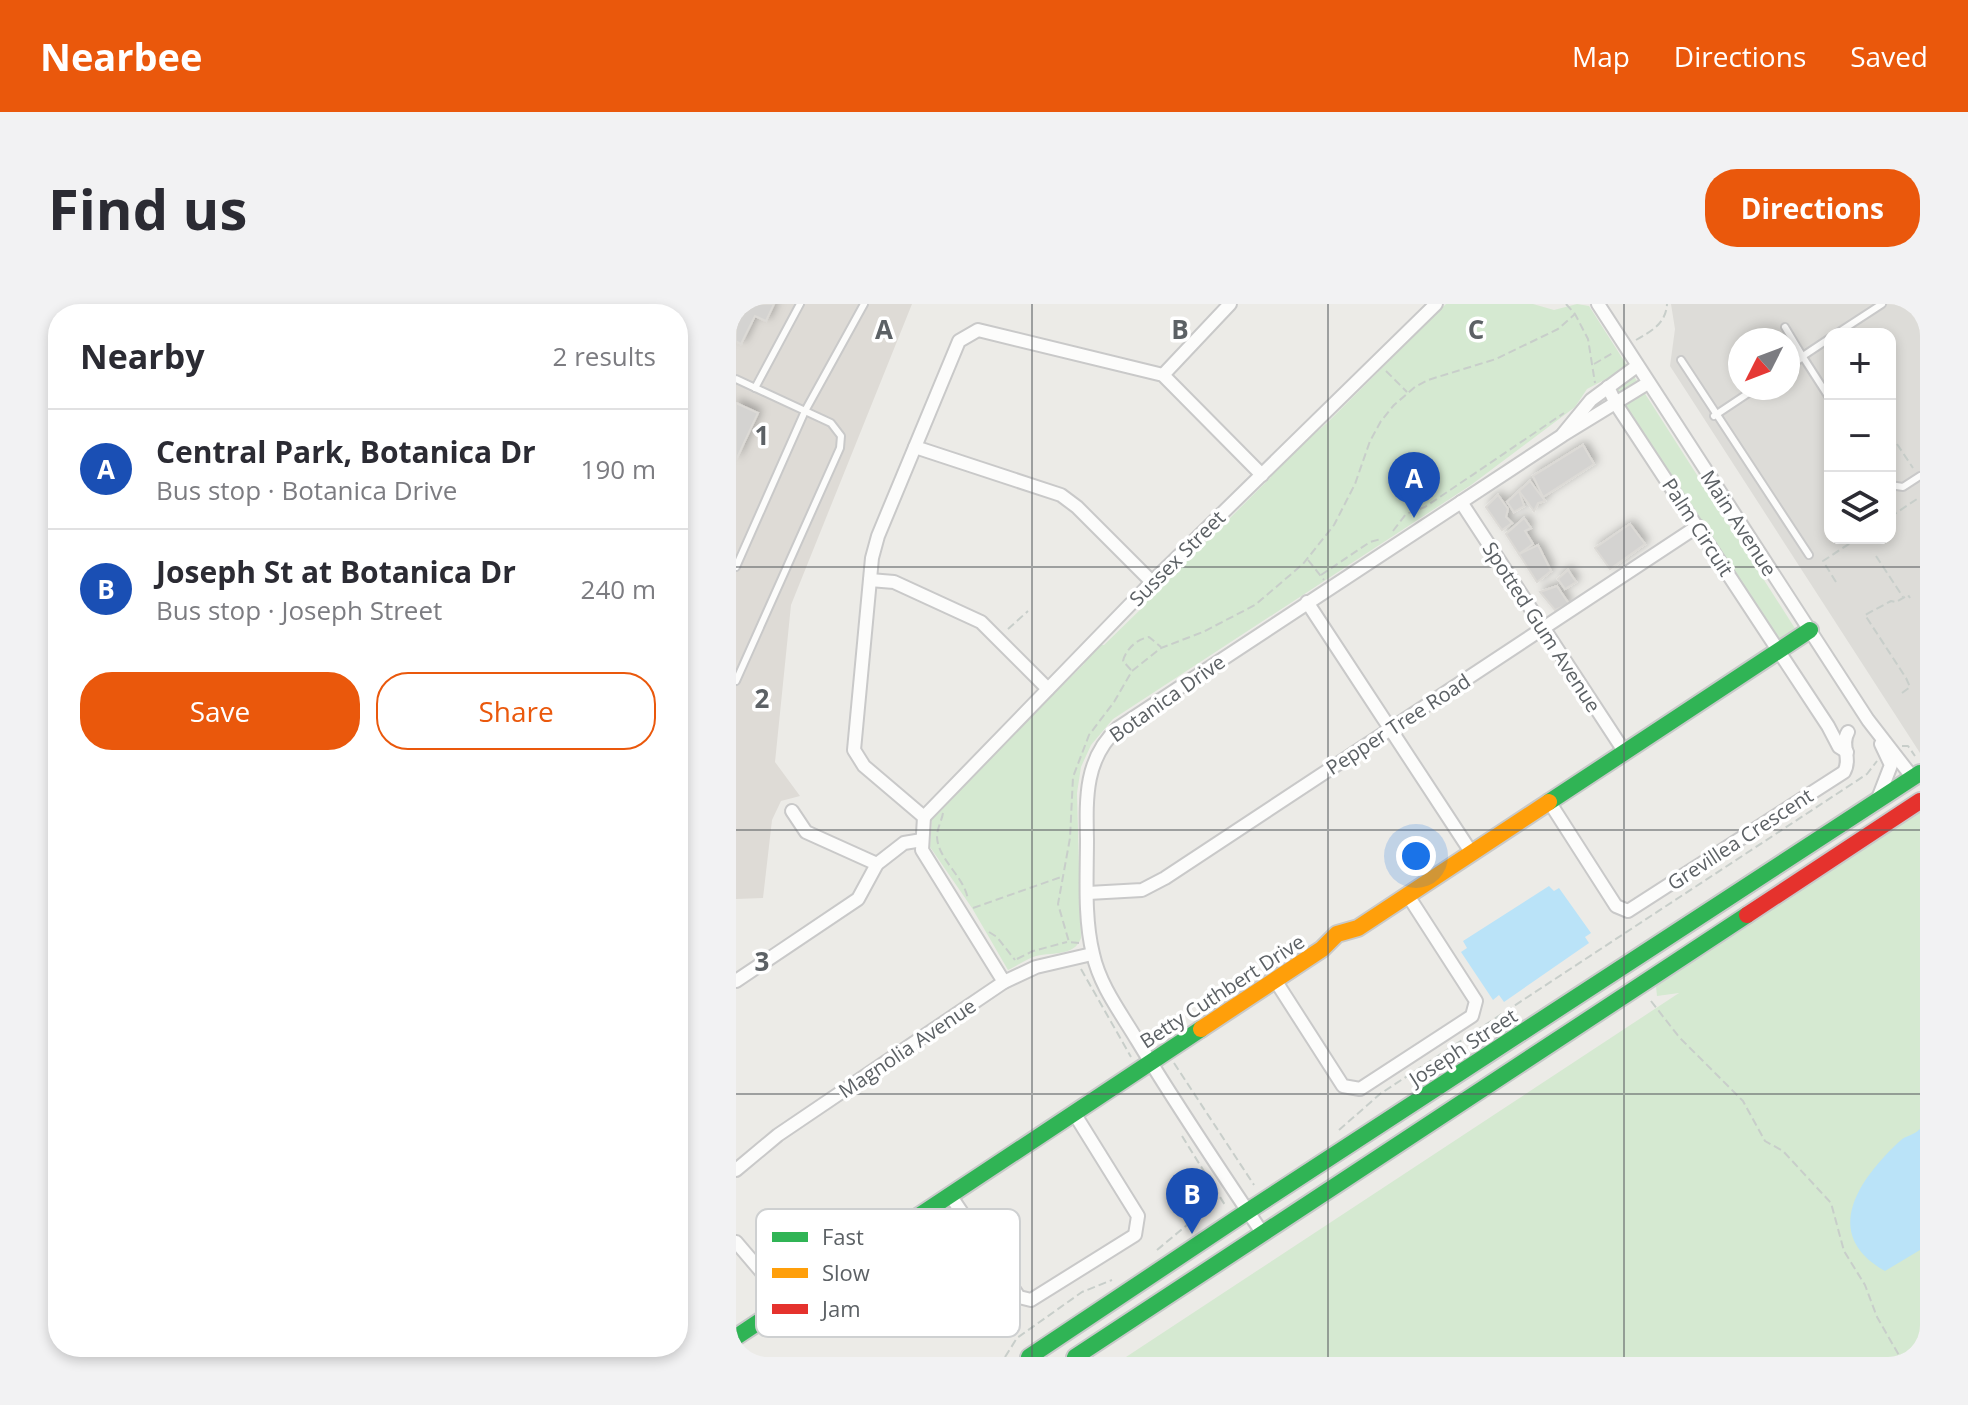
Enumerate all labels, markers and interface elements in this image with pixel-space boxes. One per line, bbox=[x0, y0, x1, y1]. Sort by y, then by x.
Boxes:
text: Nearbee bbox=[40, 30, 203, 82]
text: Map bbox=[1572, 37, 1630, 75]
text: Directions bbox=[1674, 37, 1806, 75]
text: Saved bbox=[1850, 37, 1928, 75]
button: Directions bbox=[1705, 169, 1920, 247]
text: Find us bbox=[48, 170, 247, 246]
text: A bbox=[875, 311, 893, 347]
text: B bbox=[1171, 311, 1189, 347]
text: C bbox=[1468, 311, 1484, 347]
north arrow bbox=[1728, 328, 1800, 400]
map controls bbox=[1824, 328, 1896, 544]
button: + bbox=[1824, 328, 1896, 400]
text: Nearby bbox=[80, 333, 205, 379]
text: 2 results bbox=[553, 338, 656, 374]
button: − bbox=[1824, 400, 1896, 472]
text: 1 bbox=[755, 417, 769, 453]
text: Central Park, Botanica Dr bbox=[156, 431, 536, 472]
text: A bbox=[97, 451, 115, 487]
text: 190 m bbox=[581, 451, 656, 487]
pin: A bbox=[1388, 452, 1440, 518]
street label: Main Avenue bbox=[1695, 465, 1783, 581]
text: Bus stop · Botanica Drive bbox=[156, 472, 457, 508]
button: layers bbox=[1824, 472, 1896, 544]
street label: Palm Circuit bbox=[1656, 473, 1740, 581]
street label: Sussex Street bbox=[1123, 504, 1231, 612]
street label: Spotted Gum Avenue bbox=[1477, 536, 1607, 718]
text: Joseph St at Botanica Dr bbox=[156, 551, 516, 592]
text: B bbox=[97, 571, 115, 607]
text: 240 m bbox=[581, 571, 656, 607]
text: Bus stop · Joseph Street bbox=[156, 592, 442, 628]
street label: Botanica Drive bbox=[1104, 648, 1230, 748]
street label: Pepper Tree Road bbox=[1321, 667, 1475, 781]
button: Save bbox=[80, 672, 360, 750]
button: Share bbox=[376, 672, 656, 750]
text: 2 bbox=[755, 680, 770, 716]
street label: Grevillea Crescent bbox=[1662, 782, 1818, 896]
your location bbox=[1396, 836, 1436, 876]
street label: Betty Cuthbert Drive bbox=[1135, 928, 1309, 1054]
text: 3 bbox=[755, 943, 769, 979]
street label: Magnolia Avenue bbox=[833, 992, 981, 1104]
street label: Joseph Street bbox=[1402, 1002, 1522, 1093]
pin: B bbox=[1166, 1168, 1218, 1234]
legend bbox=[756, 1209, 1020, 1337]
text: Fast bbox=[822, 1221, 864, 1251]
text: Slow bbox=[822, 1257, 870, 1287]
text: Jam bbox=[820, 1293, 861, 1323]

